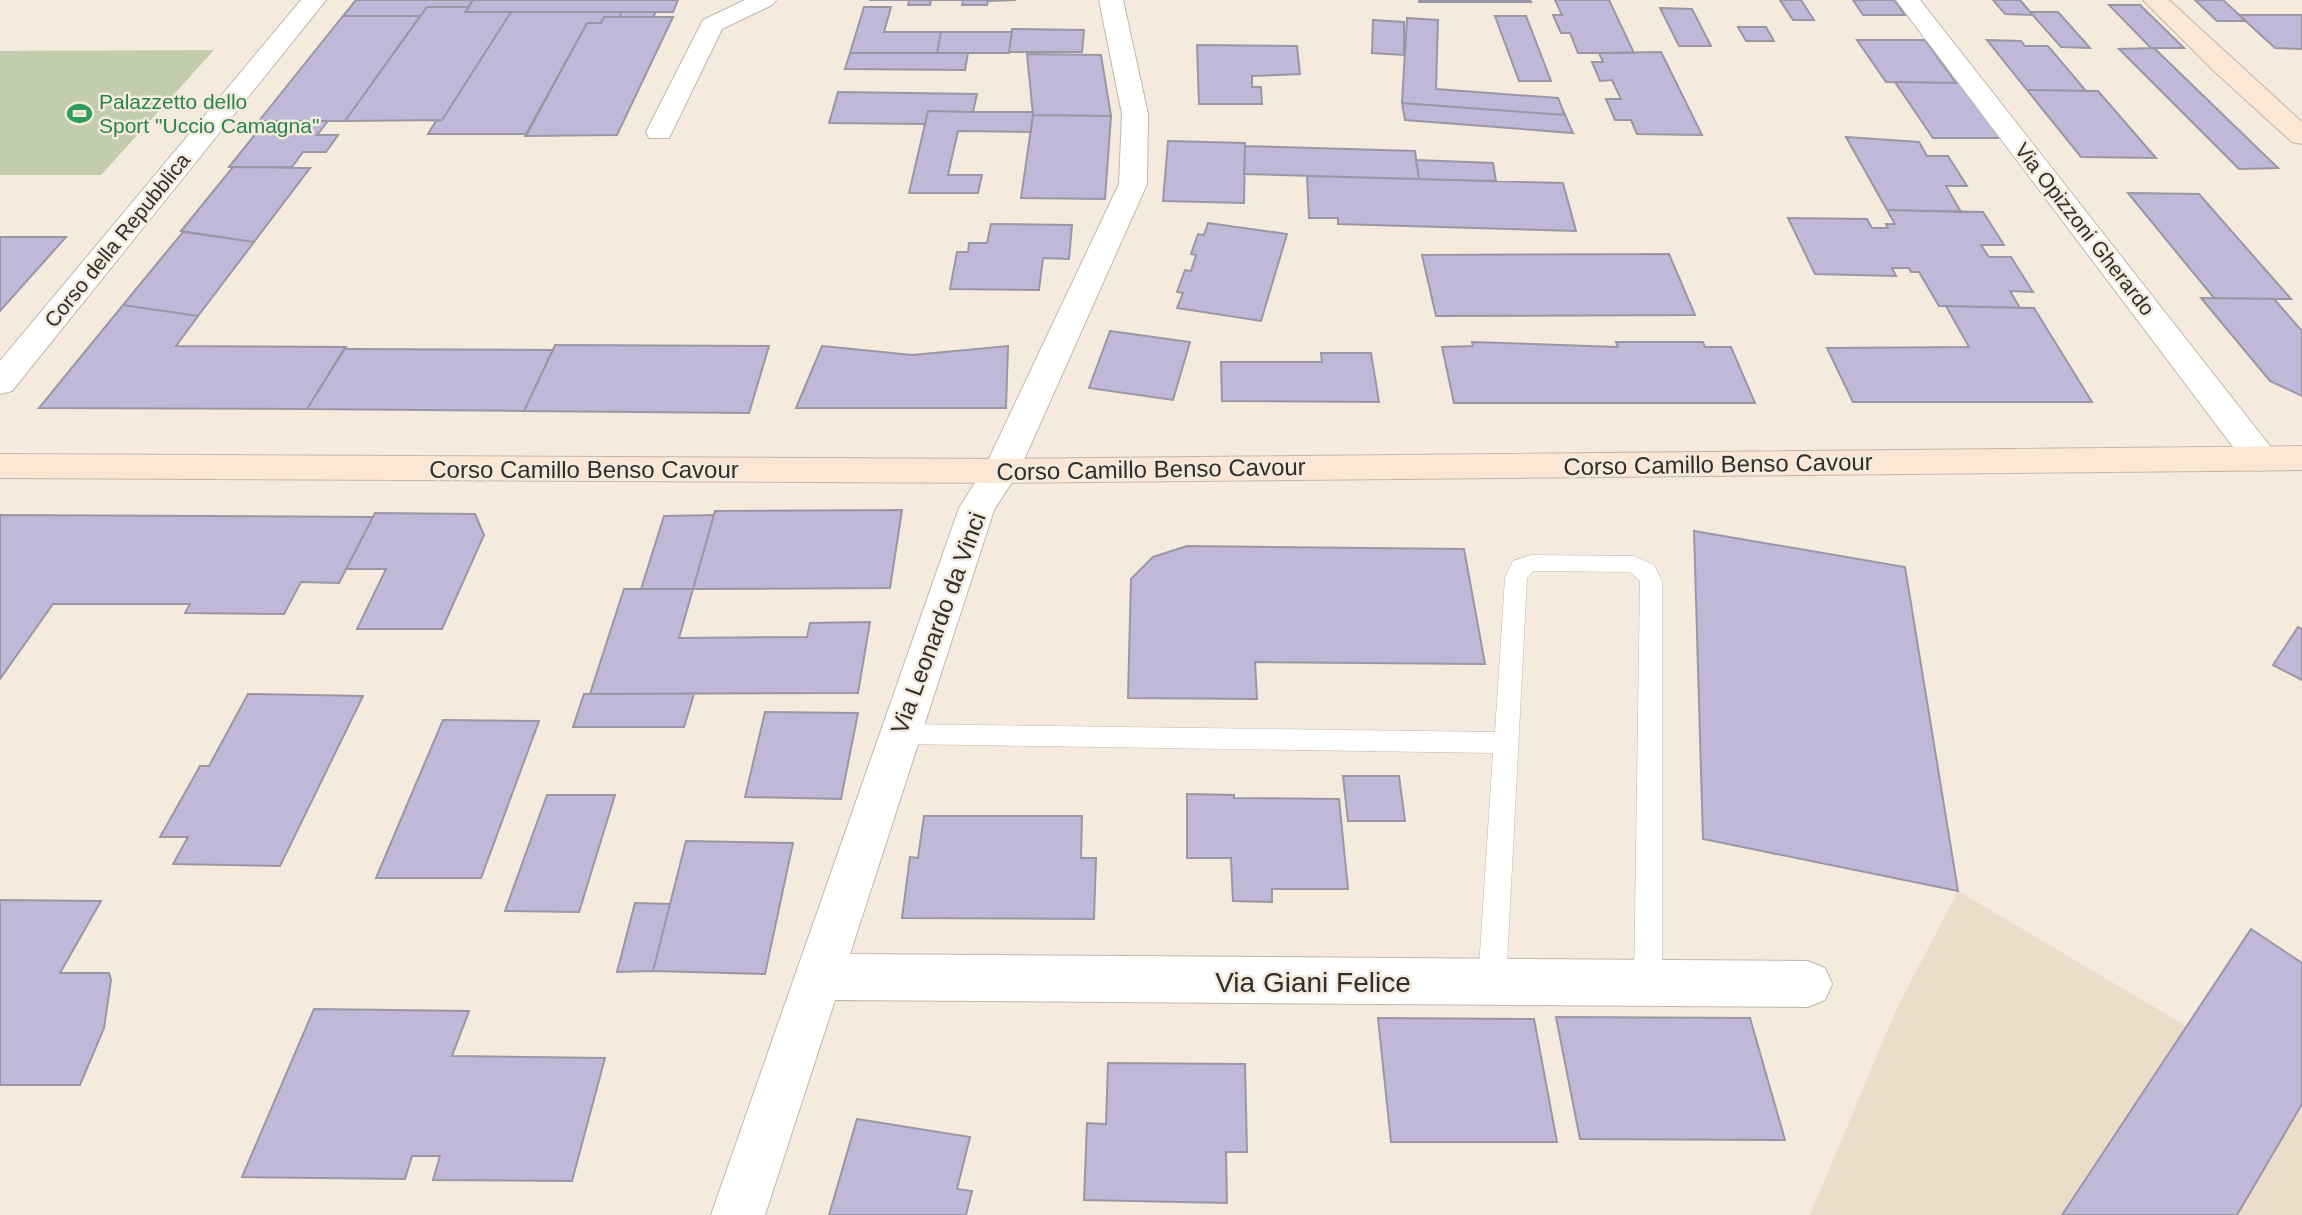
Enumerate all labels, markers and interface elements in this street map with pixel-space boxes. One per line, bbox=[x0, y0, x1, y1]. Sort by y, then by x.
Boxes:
place label: Palazzetto dello Sport "Uccio Camagna" bbox=[99, 90, 319, 137]
sports icon: Palazzetto dello Sport "Uccio Camagna" bbox=[65, 99, 93, 127]
street label: Via Opizzoni Gherardo bbox=[2011, 138, 2159, 320]
street label: Corso della Repubblica bbox=[40, 148, 194, 332]
street label: Corso Camillo Benso Cavour bbox=[1563, 448, 1873, 480]
street label: Corso Camillo Benso Cavour bbox=[996, 453, 1306, 485]
street label: Corso Camillo Benso Cavour bbox=[429, 456, 739, 483]
street label: Via Leonardo da Vinci bbox=[885, 508, 991, 738]
street label: Via Giani Felice bbox=[1215, 967, 1411, 998]

